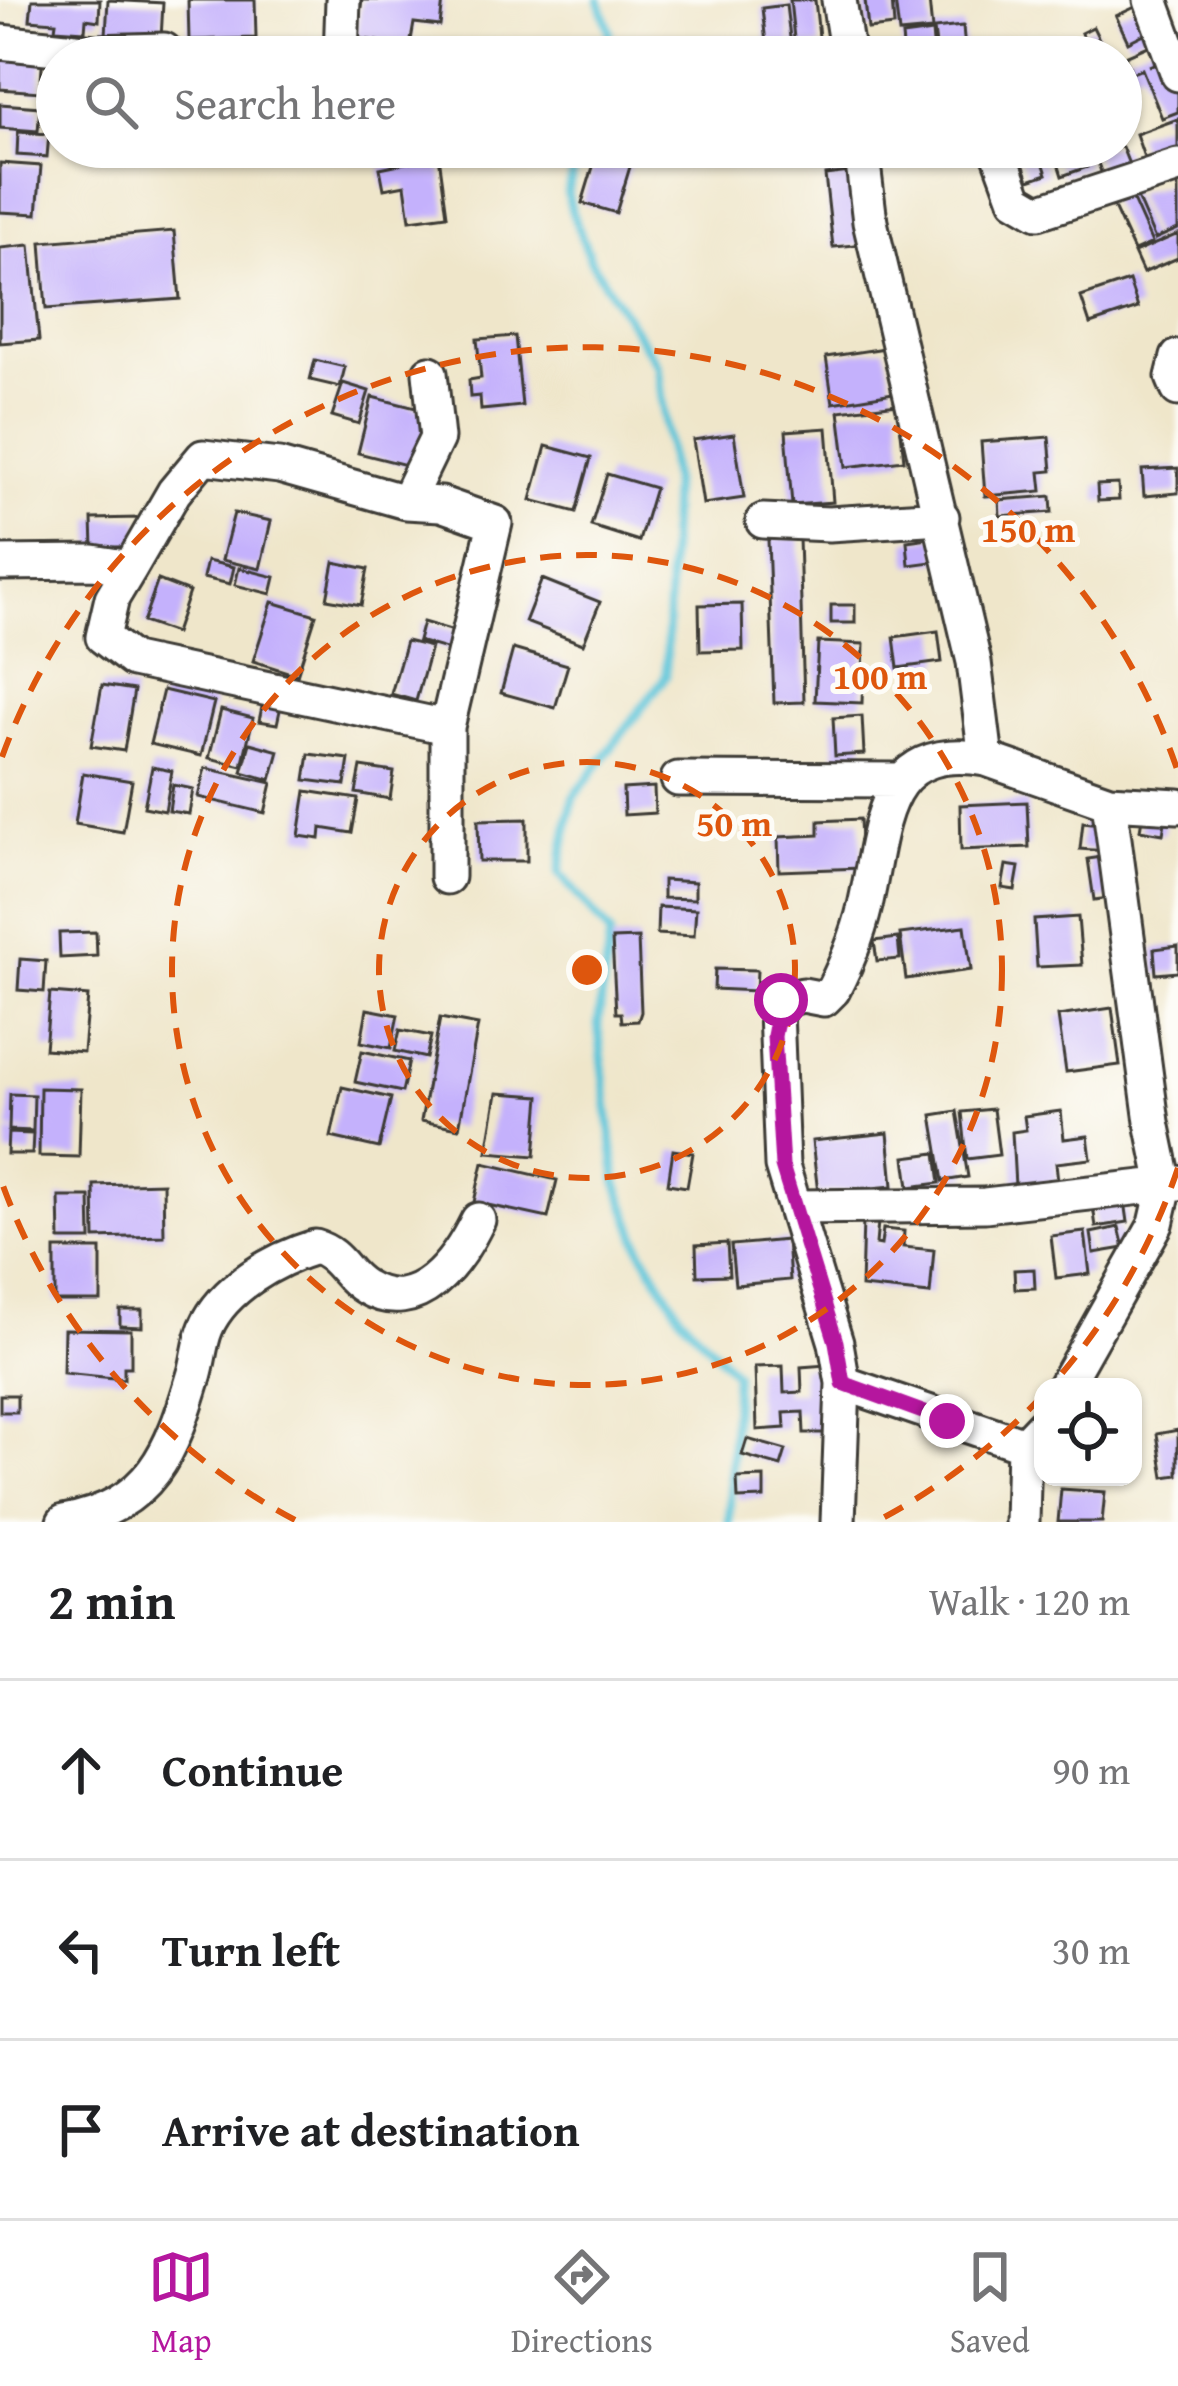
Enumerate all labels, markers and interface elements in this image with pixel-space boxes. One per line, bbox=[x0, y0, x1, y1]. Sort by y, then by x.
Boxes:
search box bbox=[36, 36, 1142, 168]
icon: search bbox=[78, 69, 144, 135]
text: Search here bbox=[174, 70, 396, 135]
text: 150 m bbox=[981, 502, 1076, 555]
text: 100 m bbox=[833, 649, 928, 702]
text: 50 m bbox=[696, 796, 772, 849]
centre of rings bbox=[566, 949, 608, 991]
route start bbox=[754, 973, 808, 1027]
map controls bbox=[1034, 1378, 1142, 1486]
button: locate bbox=[1034, 1378, 1142, 1486]
route end bbox=[920, 1394, 974, 1448]
text: 2 min bbox=[48, 1563, 175, 1638]
text: Walk · 120 m bbox=[929, 1572, 1130, 1629]
icon: ahead bbox=[48, 1737, 114, 1803]
text: Continue bbox=[162, 1737, 343, 1802]
text: 90 m bbox=[1052, 1741, 1130, 1798]
icon: left bbox=[48, 1917, 114, 1983]
text: Turn left bbox=[162, 1917, 340, 1982]
text: 30 m bbox=[1052, 1921, 1130, 1978]
icon: arrive bbox=[48, 2097, 114, 2163]
text: Arrive at destination bbox=[162, 2097, 580, 2162]
tab: Map bbox=[148, 2244, 214, 2364]
tab: Directions bbox=[511, 2244, 653, 2364]
tab: Saved bbox=[950, 2244, 1030, 2364]

